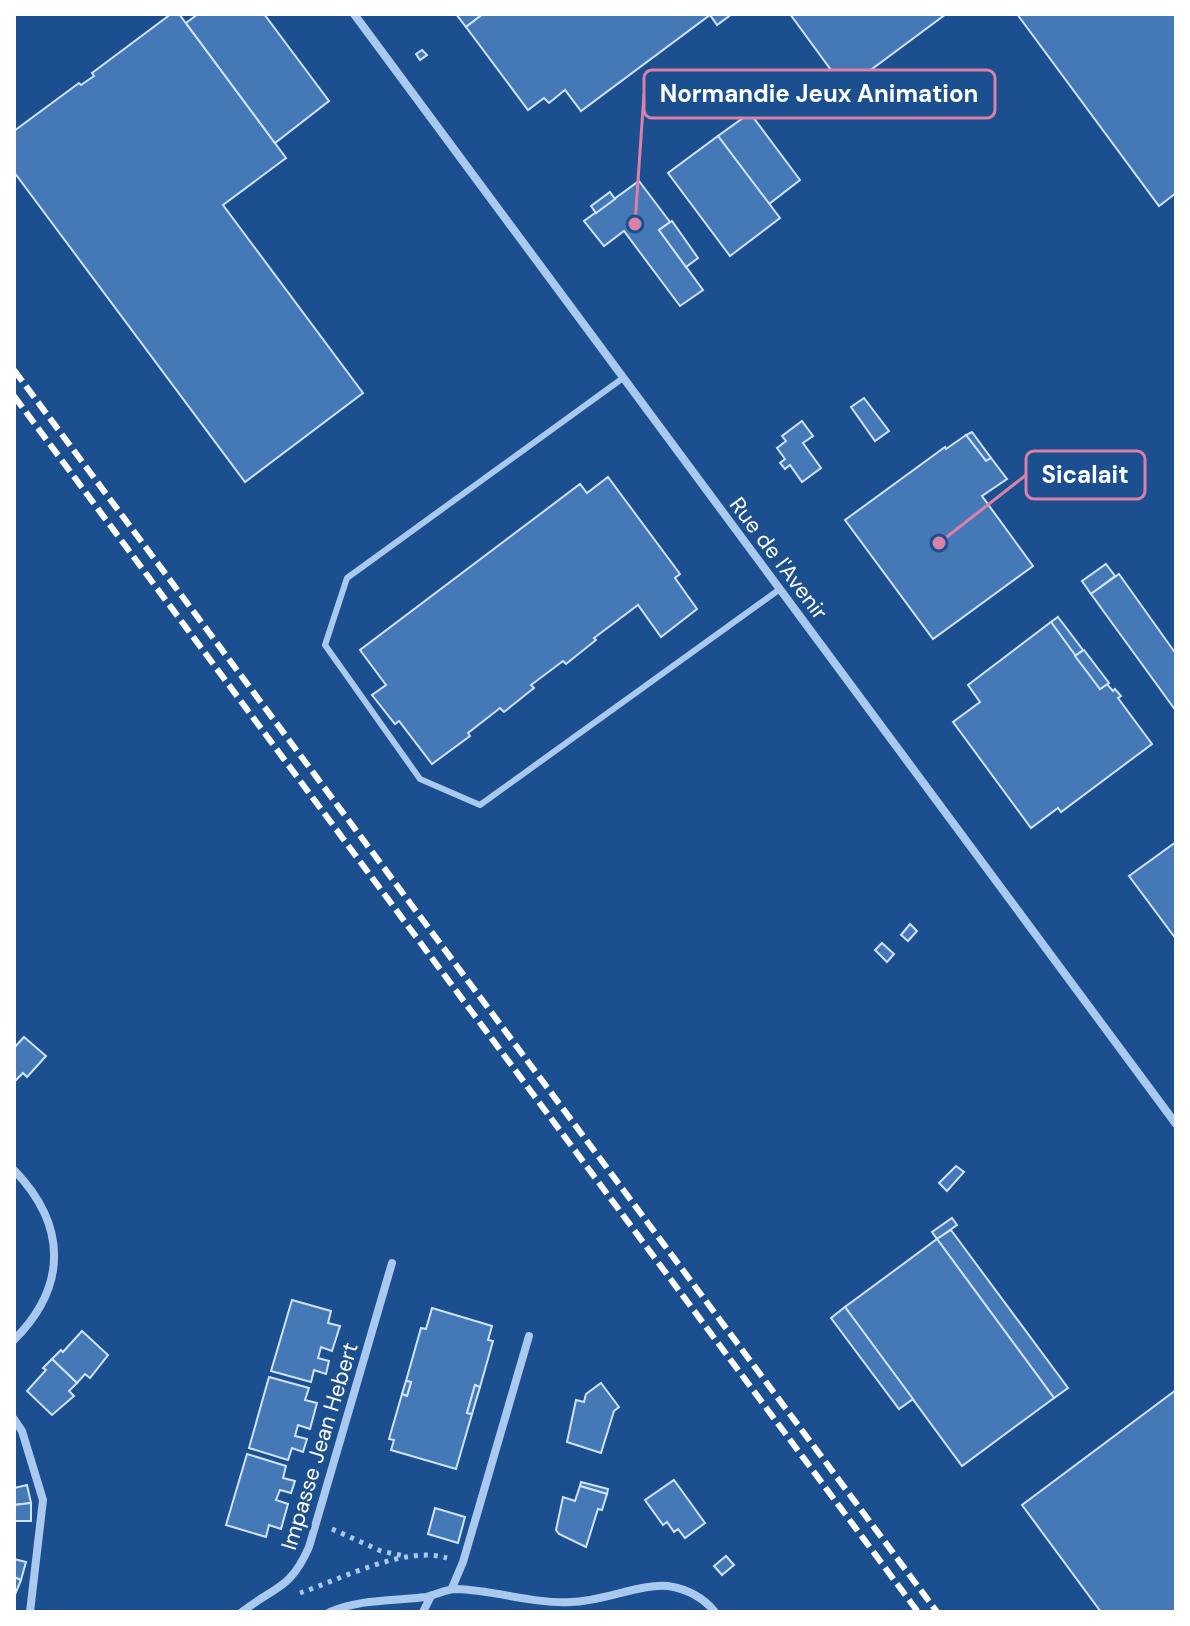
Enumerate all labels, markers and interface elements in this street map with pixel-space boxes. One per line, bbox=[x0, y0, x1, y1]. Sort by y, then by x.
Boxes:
callout: Normandie Jeux Animation bbox=[644, 70, 995, 118]
text: Normandie Jeux Animation bbox=[660, 78, 978, 109]
callout: Sicalait bbox=[1026, 451, 1145, 499]
text: Sicalait bbox=[1041, 459, 1129, 490]
street label: Rue de l'Avenir bbox=[723, 491, 834, 625]
street label: Impasse Jean Hebert bbox=[274, 1339, 365, 1553]

